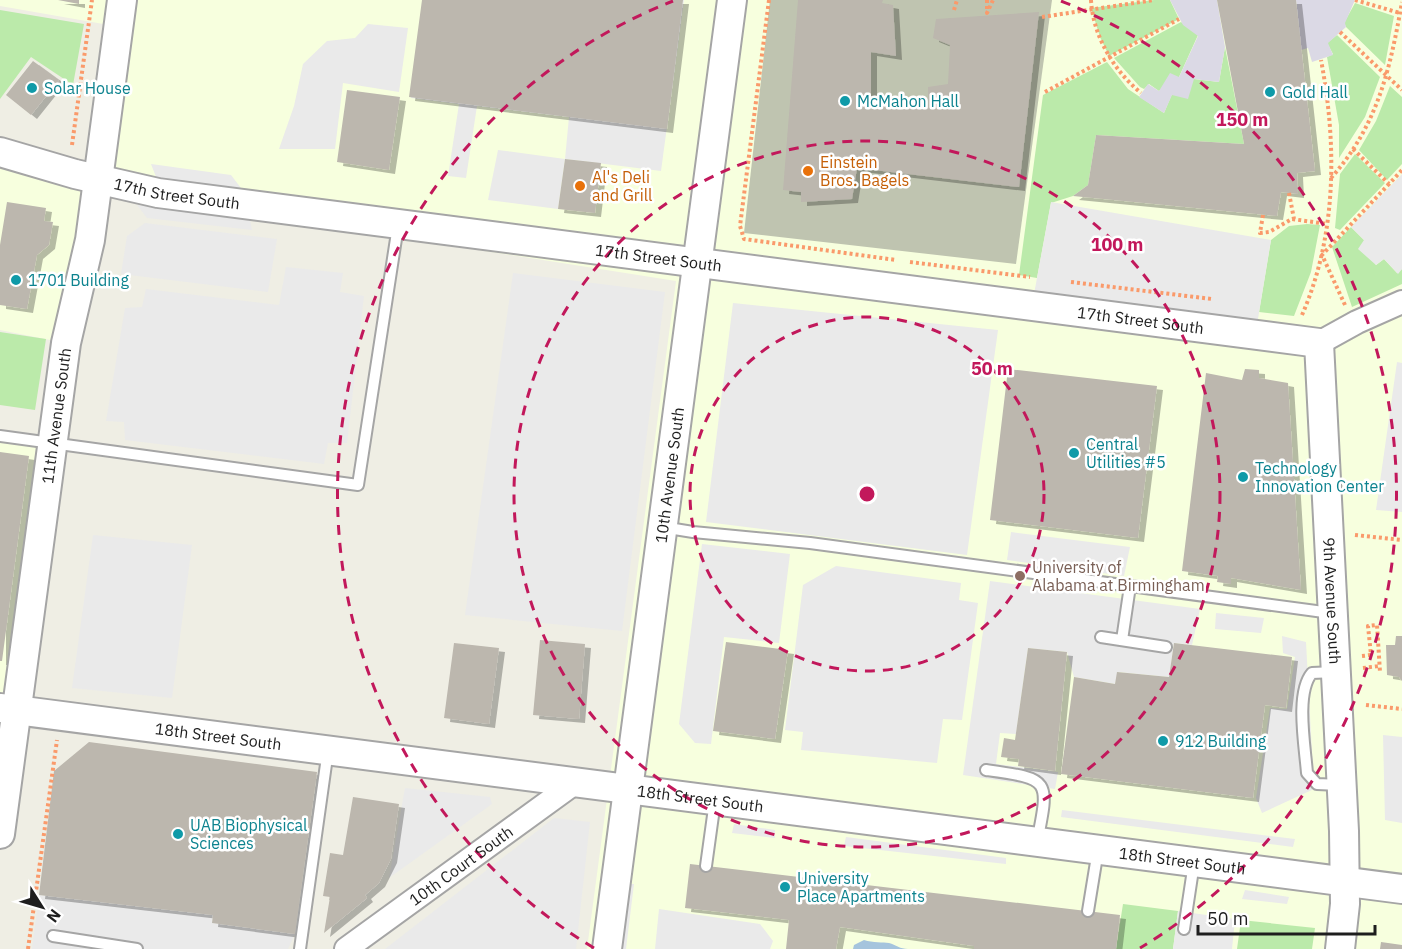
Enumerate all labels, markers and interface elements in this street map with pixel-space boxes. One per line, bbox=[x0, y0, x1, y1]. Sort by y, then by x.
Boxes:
place label: Solar House bbox=[44, 78, 131, 98]
marker: Solar House bbox=[25, 81, 39, 95]
place label: Gold Hall bbox=[1282, 82, 1348, 102]
marker: Gold Hall bbox=[1263, 85, 1277, 99]
place label: McMahon Hall bbox=[857, 91, 959, 111]
marker: McMahon Hall bbox=[838, 94, 852, 108]
text: 150 m bbox=[1216, 108, 1268, 131]
place label: Einstein Bros. Bagels bbox=[820, 152, 909, 190]
marker: Einstein Bros. Bagels bbox=[801, 164, 815, 178]
place label: Al's Deli and Grill bbox=[592, 167, 652, 205]
street label: 17th Street South bbox=[112, 173, 241, 213]
marker: Al's Deli and Grill bbox=[573, 179, 587, 193]
text: 100 m bbox=[1091, 233, 1143, 256]
street label: 17th Street South bbox=[594, 240, 723, 276]
place label: 1701 Building bbox=[28, 270, 129, 290]
marker: 1701 Building bbox=[9, 273, 23, 287]
street label: 17th Street South bbox=[1076, 302, 1205, 338]
street label: 11th Avenue South bbox=[37, 347, 75, 485]
text: 50 m bbox=[971, 357, 1013, 380]
street label: 10th Avenue South bbox=[651, 406, 688, 544]
place label: Central Utilities #5 bbox=[1086, 434, 1166, 472]
marker: Central Utilities #5 bbox=[1067, 446, 1081, 460]
place label: Technology Innovation Center bbox=[1255, 458, 1384, 496]
marker: Technology Innovation Center bbox=[1236, 470, 1250, 484]
centre of rings bbox=[857, 484, 877, 504]
street label: 9th Avenue South bbox=[1319, 537, 1345, 665]
place label: University of Alabama at Birmingham bbox=[1032, 557, 1205, 595]
marker: University of Alabama at Birmingham bbox=[1013, 569, 1027, 583]
street label: 18th Street South bbox=[154, 718, 283, 754]
place label: 912 Building bbox=[1175, 731, 1267, 751]
marker: 912 Building bbox=[1156, 734, 1170, 748]
street label: 18th Street South bbox=[636, 780, 765, 816]
place label: UAB Biophysical Sciences bbox=[190, 815, 307, 853]
street label: 10th Court South bbox=[405, 821, 517, 910]
marker: UAB Biophysical Sciences bbox=[171, 827, 185, 841]
street label: 18th Street South bbox=[1118, 843, 1247, 879]
place label: University Place Apartments bbox=[797, 868, 925, 906]
north arrow bbox=[12, 877, 72, 937]
marker: University Place Apartments bbox=[778, 880, 792, 894]
scale bar bbox=[1198, 898, 1375, 936]
text: N bbox=[43, 905, 65, 927]
text: 50 m bbox=[1207, 907, 1249, 930]

